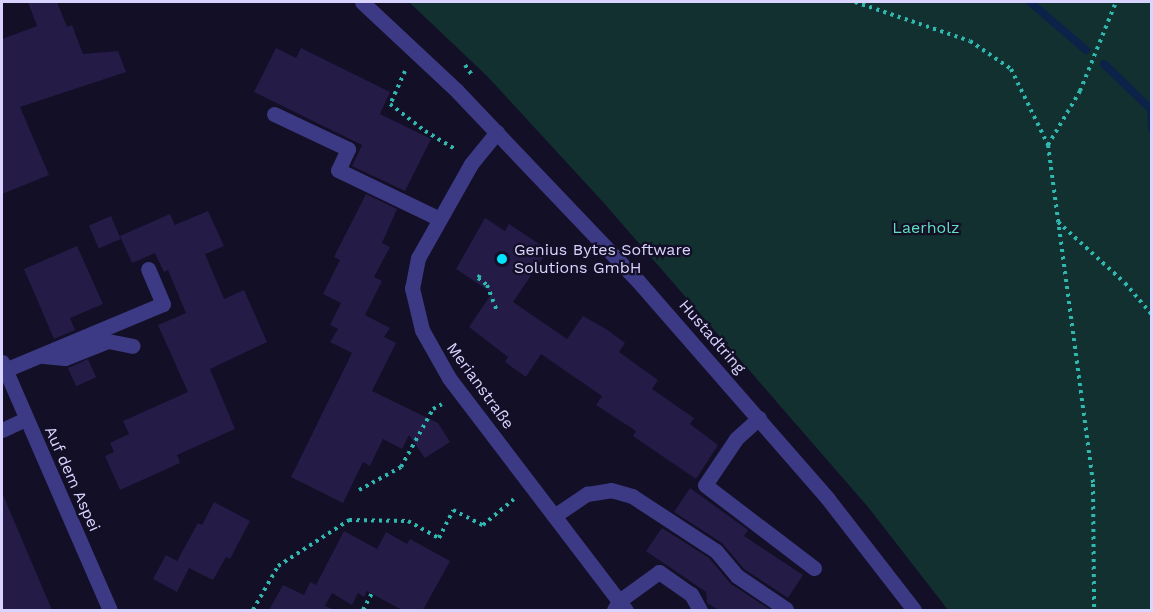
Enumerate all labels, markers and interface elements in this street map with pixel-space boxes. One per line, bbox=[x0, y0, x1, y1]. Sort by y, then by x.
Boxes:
park label: Laerholz bbox=[892, 218, 960, 238]
place label: Genius Bytes Software Solutions GmbH bbox=[514, 240, 691, 278]
marker: Genius Bytes Software Solutions GmbH bbox=[495, 252, 509, 266]
street label: Hustadtring bbox=[675, 296, 749, 378]
street label: Merianstraße bbox=[442, 339, 518, 433]
street label: Auf dem Aspei bbox=[40, 423, 104, 535]

